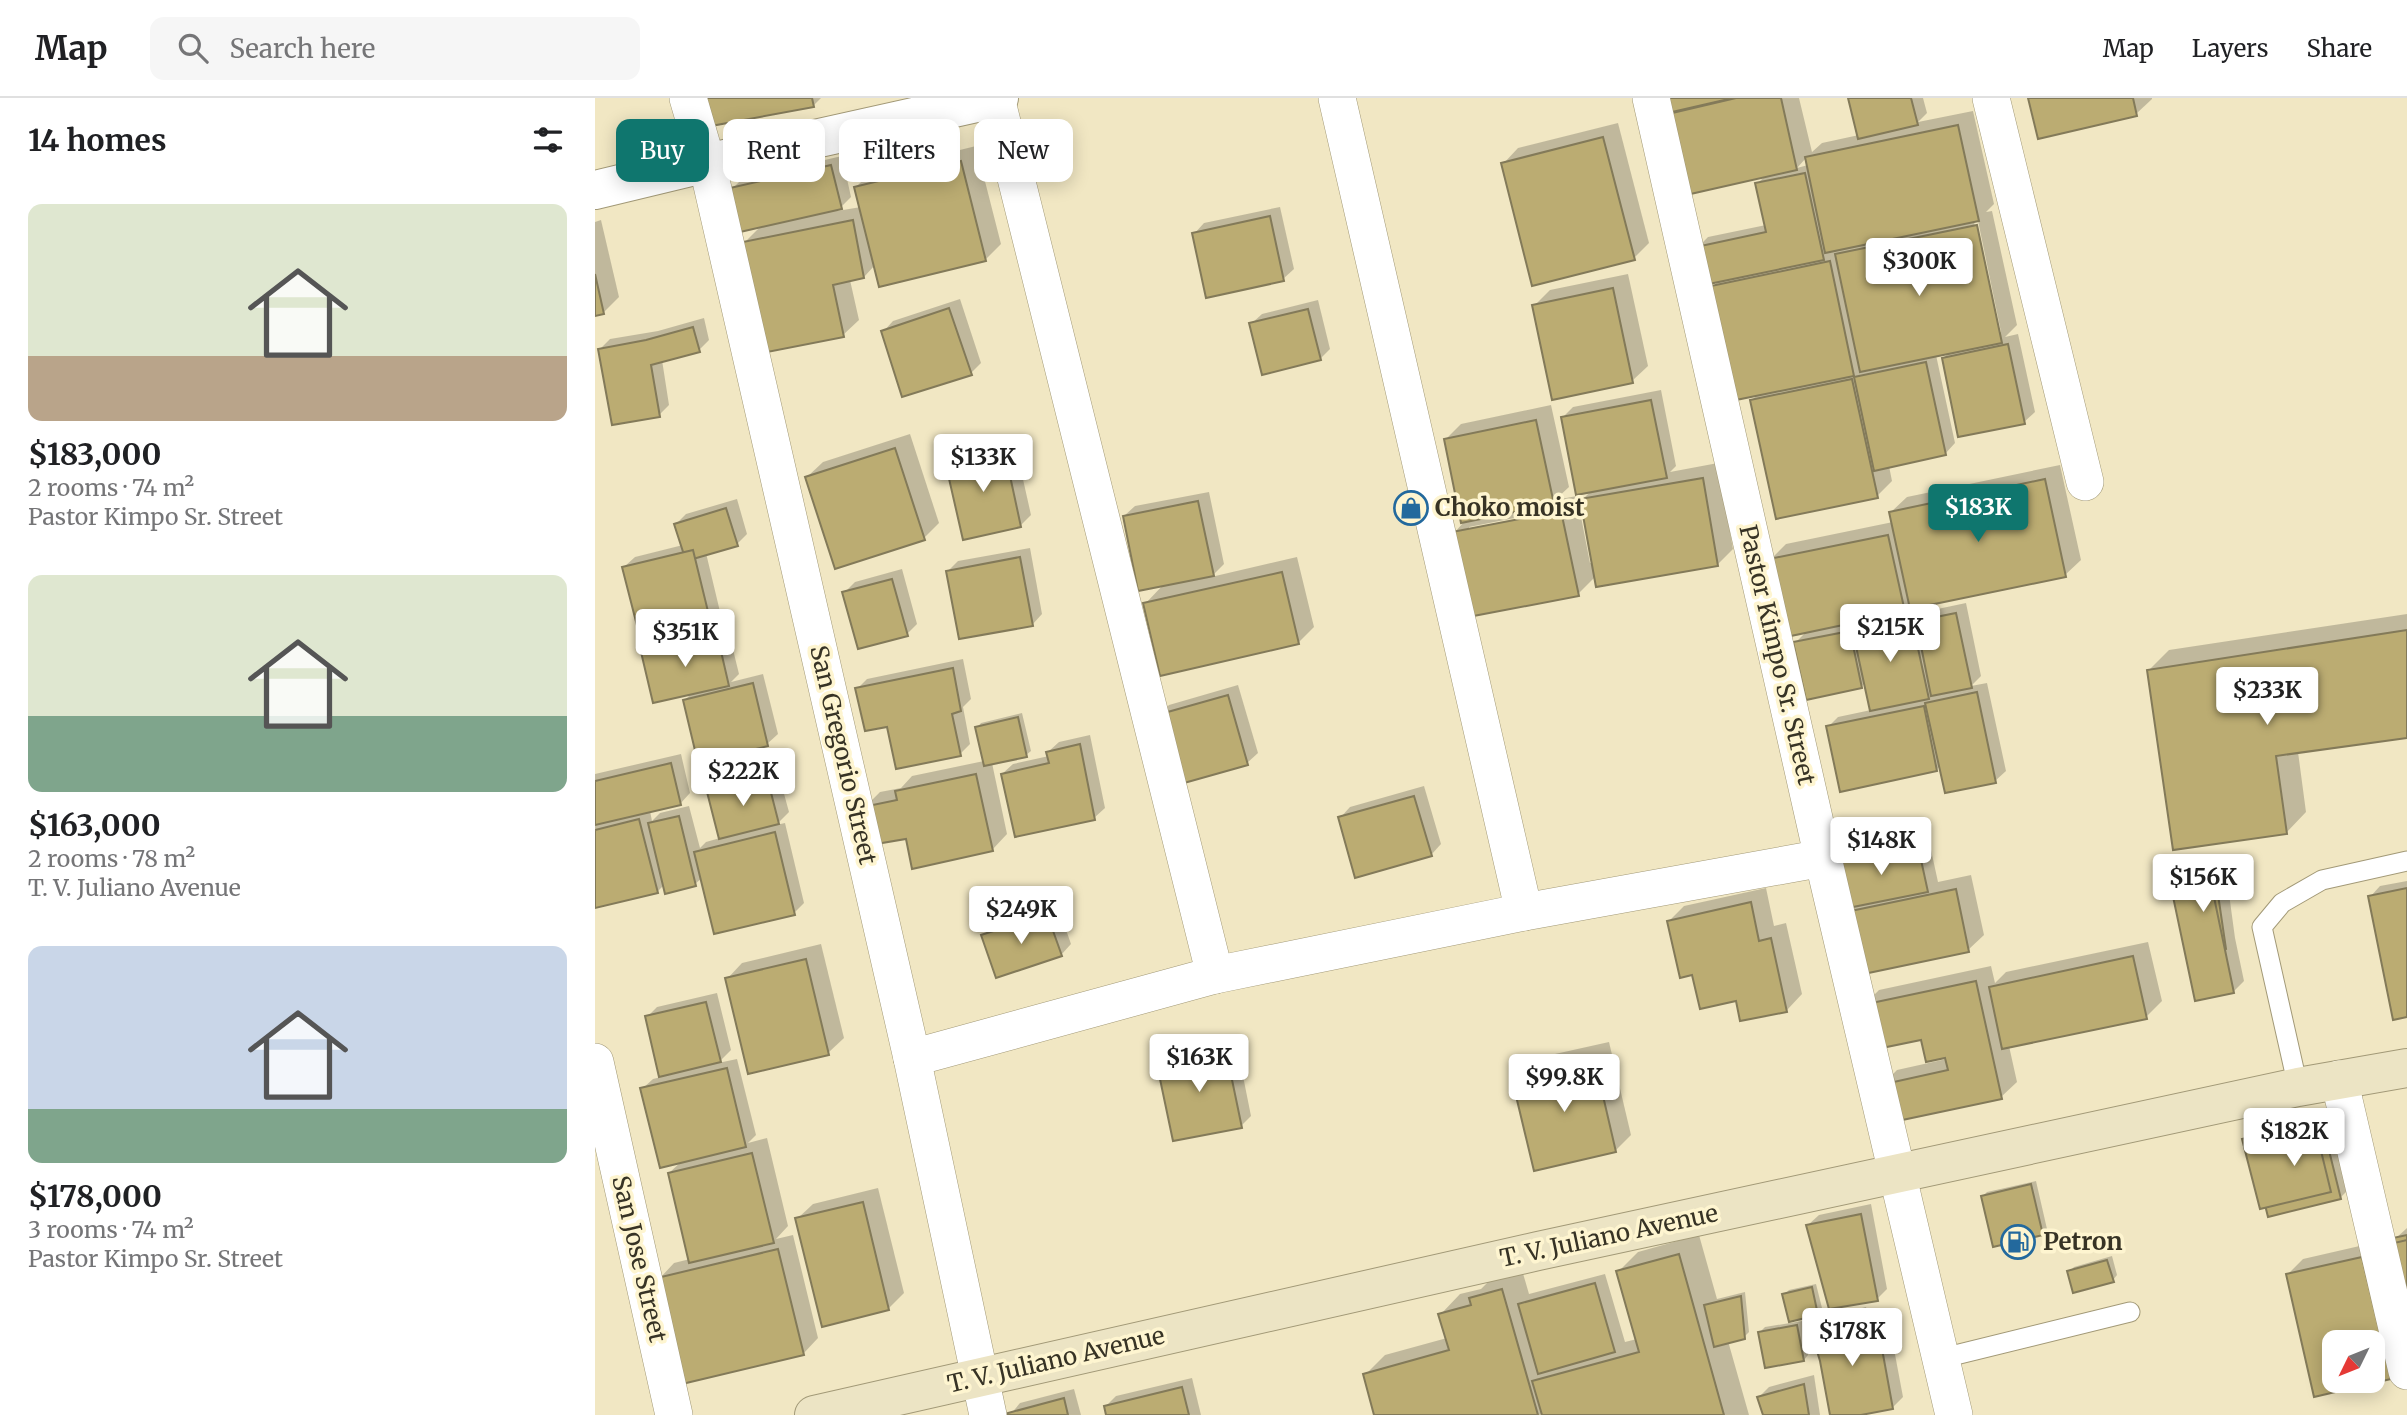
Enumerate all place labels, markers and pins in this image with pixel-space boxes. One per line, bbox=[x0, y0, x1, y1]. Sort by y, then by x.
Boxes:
pin: $300K bbox=[1870, 238, 1968, 298]
pin: $133K bbox=[934, 434, 1032, 494]
pin: $183K bbox=[1929, 484, 2027, 544]
shop icon: Choko moist bbox=[1392, 489, 1430, 527]
place label: Choko moist bbox=[1435, 492, 1585, 523]
pin: $215K bbox=[1841, 604, 1939, 664]
pin: $351K bbox=[636, 610, 734, 669]
pin: $233K bbox=[2218, 668, 2316, 727]
pin: $222K bbox=[694, 748, 792, 808]
pin: $148K bbox=[1832, 818, 1930, 877]
pin: $156K bbox=[2154, 854, 2252, 914]
pin: $249K bbox=[972, 886, 1070, 946]
pin: $163K bbox=[1150, 1034, 1248, 1094]
pin: $99.8K bbox=[1507, 1054, 1621, 1114]
pin: $182K bbox=[2245, 1108, 2343, 1168]
fuel station icon: Petron bbox=[1999, 1223, 2037, 1261]
place label: Petron bbox=[2043, 1226, 2123, 1257]
pin: $178K bbox=[1803, 1308, 1901, 1368]

